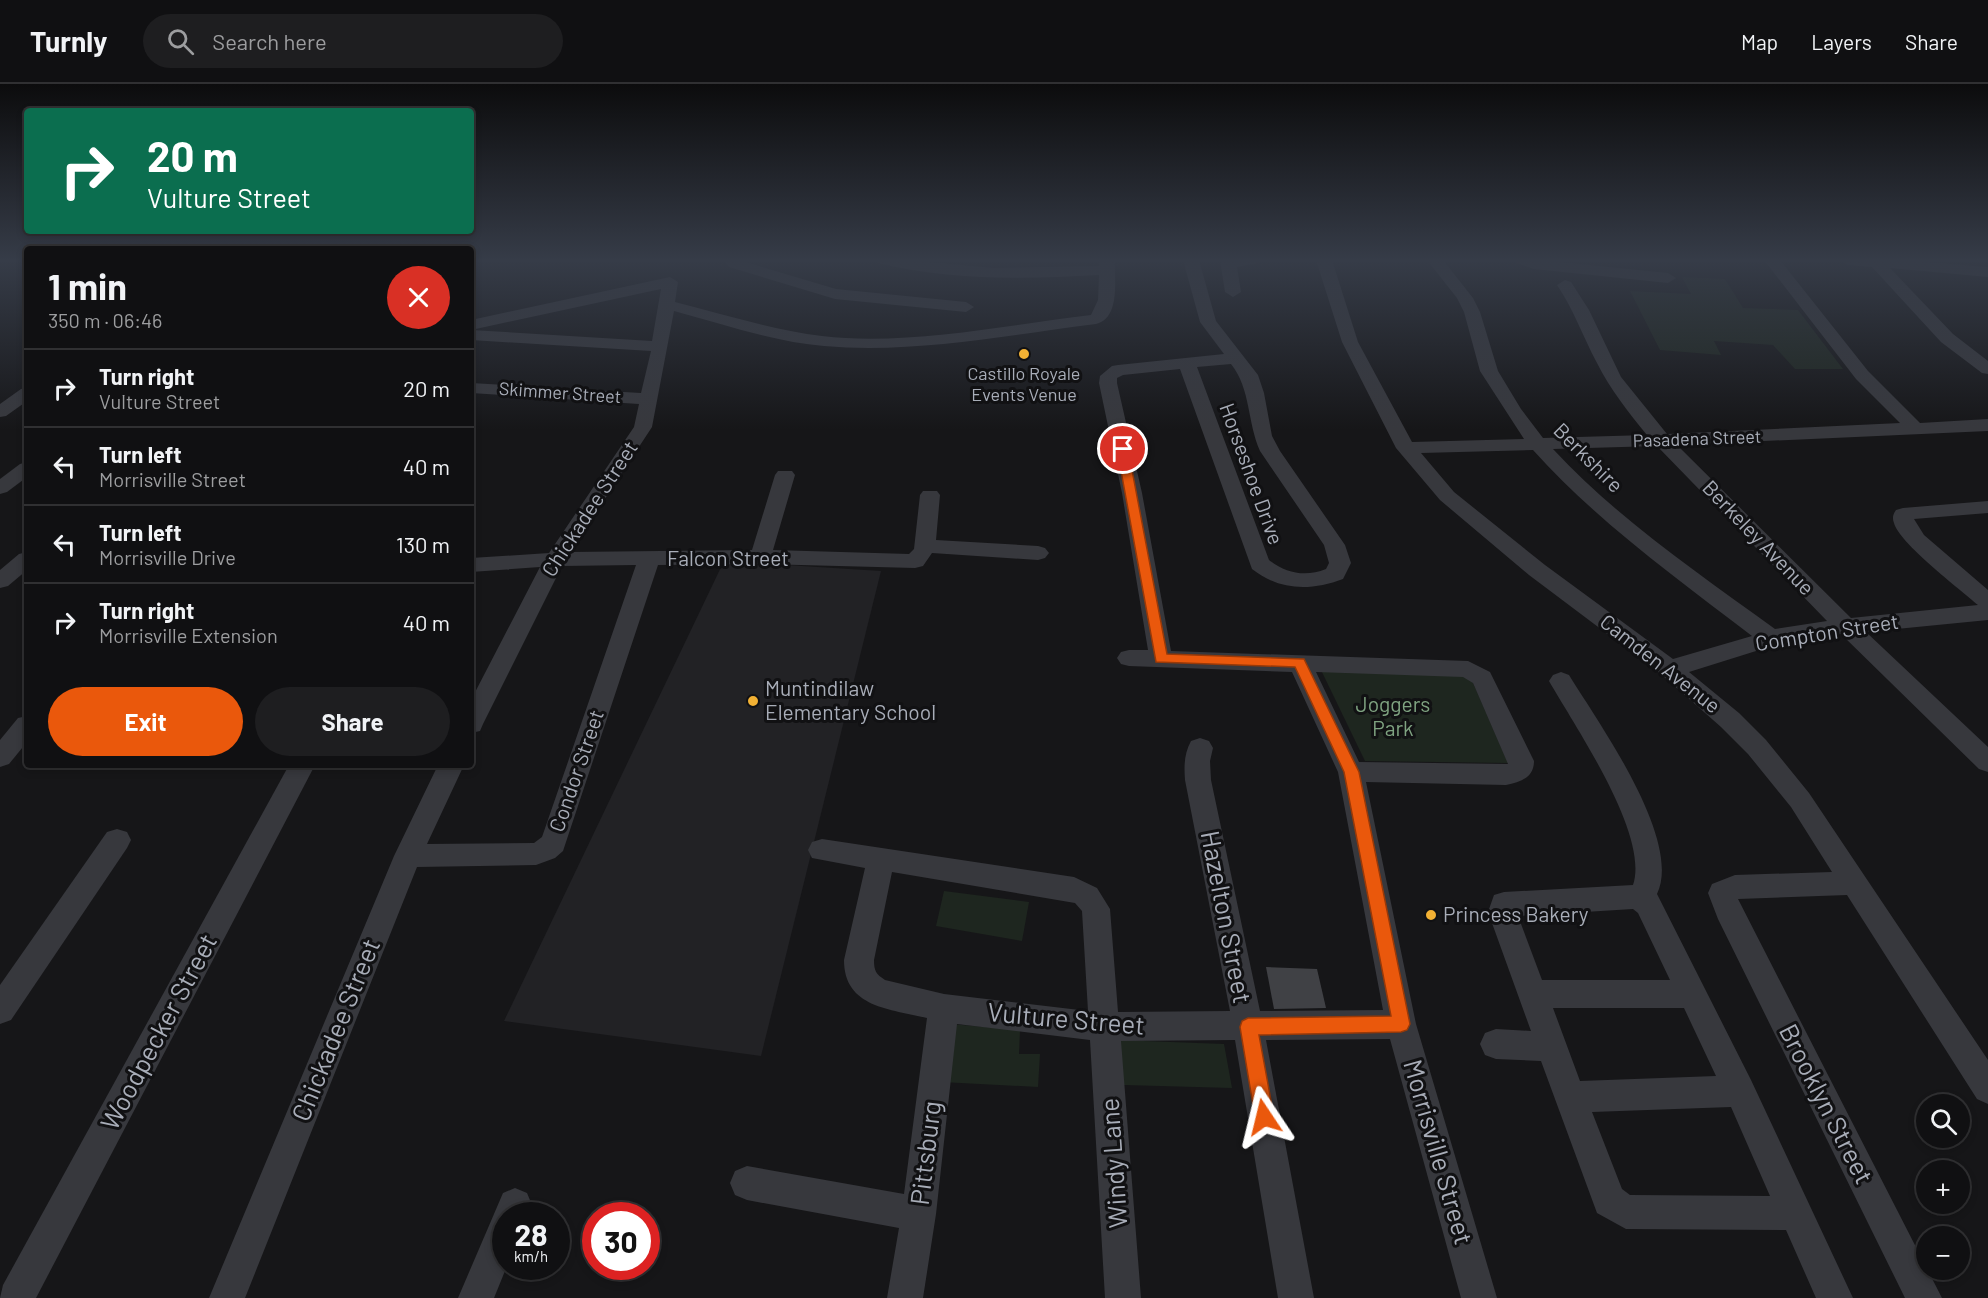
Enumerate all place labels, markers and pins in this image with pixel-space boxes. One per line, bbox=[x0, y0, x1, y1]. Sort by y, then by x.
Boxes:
marker: Castillo Royale Events Venue bbox=[1017, 347, 1031, 361]
place label: Castillo Royale Events Venue bbox=[968, 362, 1080, 405]
pin bbox=[1097, 423, 1148, 474]
place label: Muntindilaw Elementary School bbox=[765, 675, 936, 724]
marker: Muntindilaw Elementary School bbox=[746, 694, 760, 708]
place label: Princess Bakery bbox=[1443, 901, 1589, 926]
marker: Princess Bakery bbox=[1424, 908, 1438, 922]

